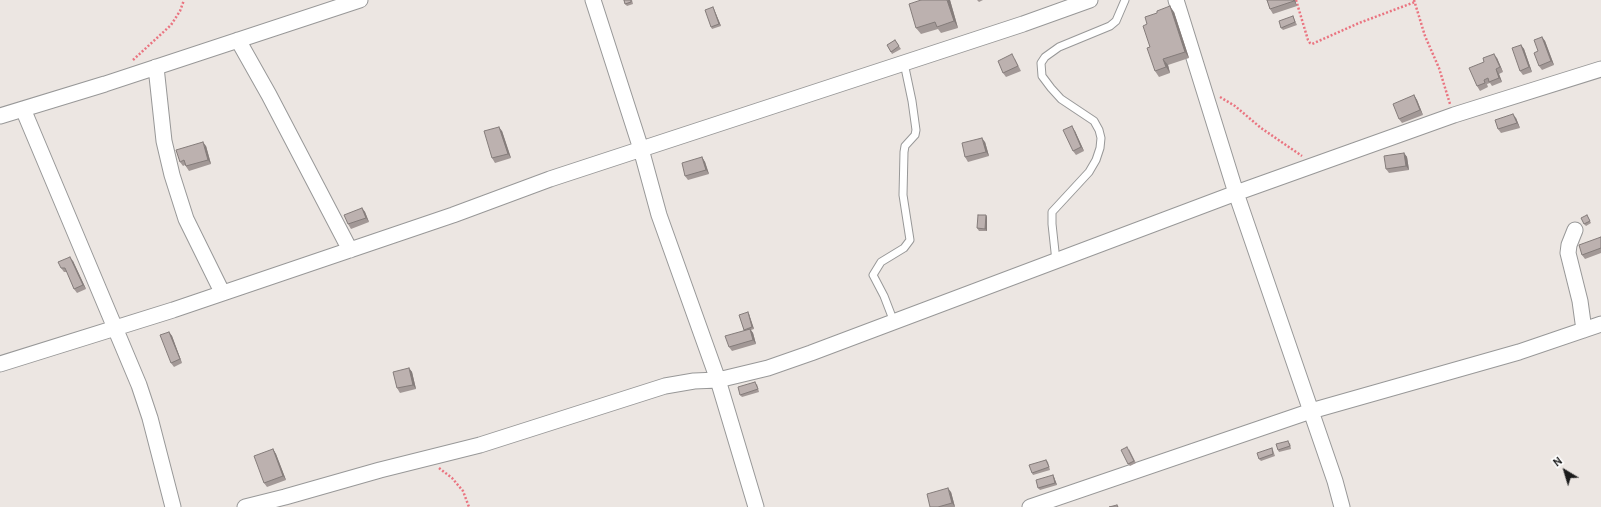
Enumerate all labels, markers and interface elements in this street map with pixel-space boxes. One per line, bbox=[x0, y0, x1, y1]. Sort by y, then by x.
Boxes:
north arrow bbox=[1545, 451, 1585, 491]
text: N bbox=[1550, 454, 1565, 469]

